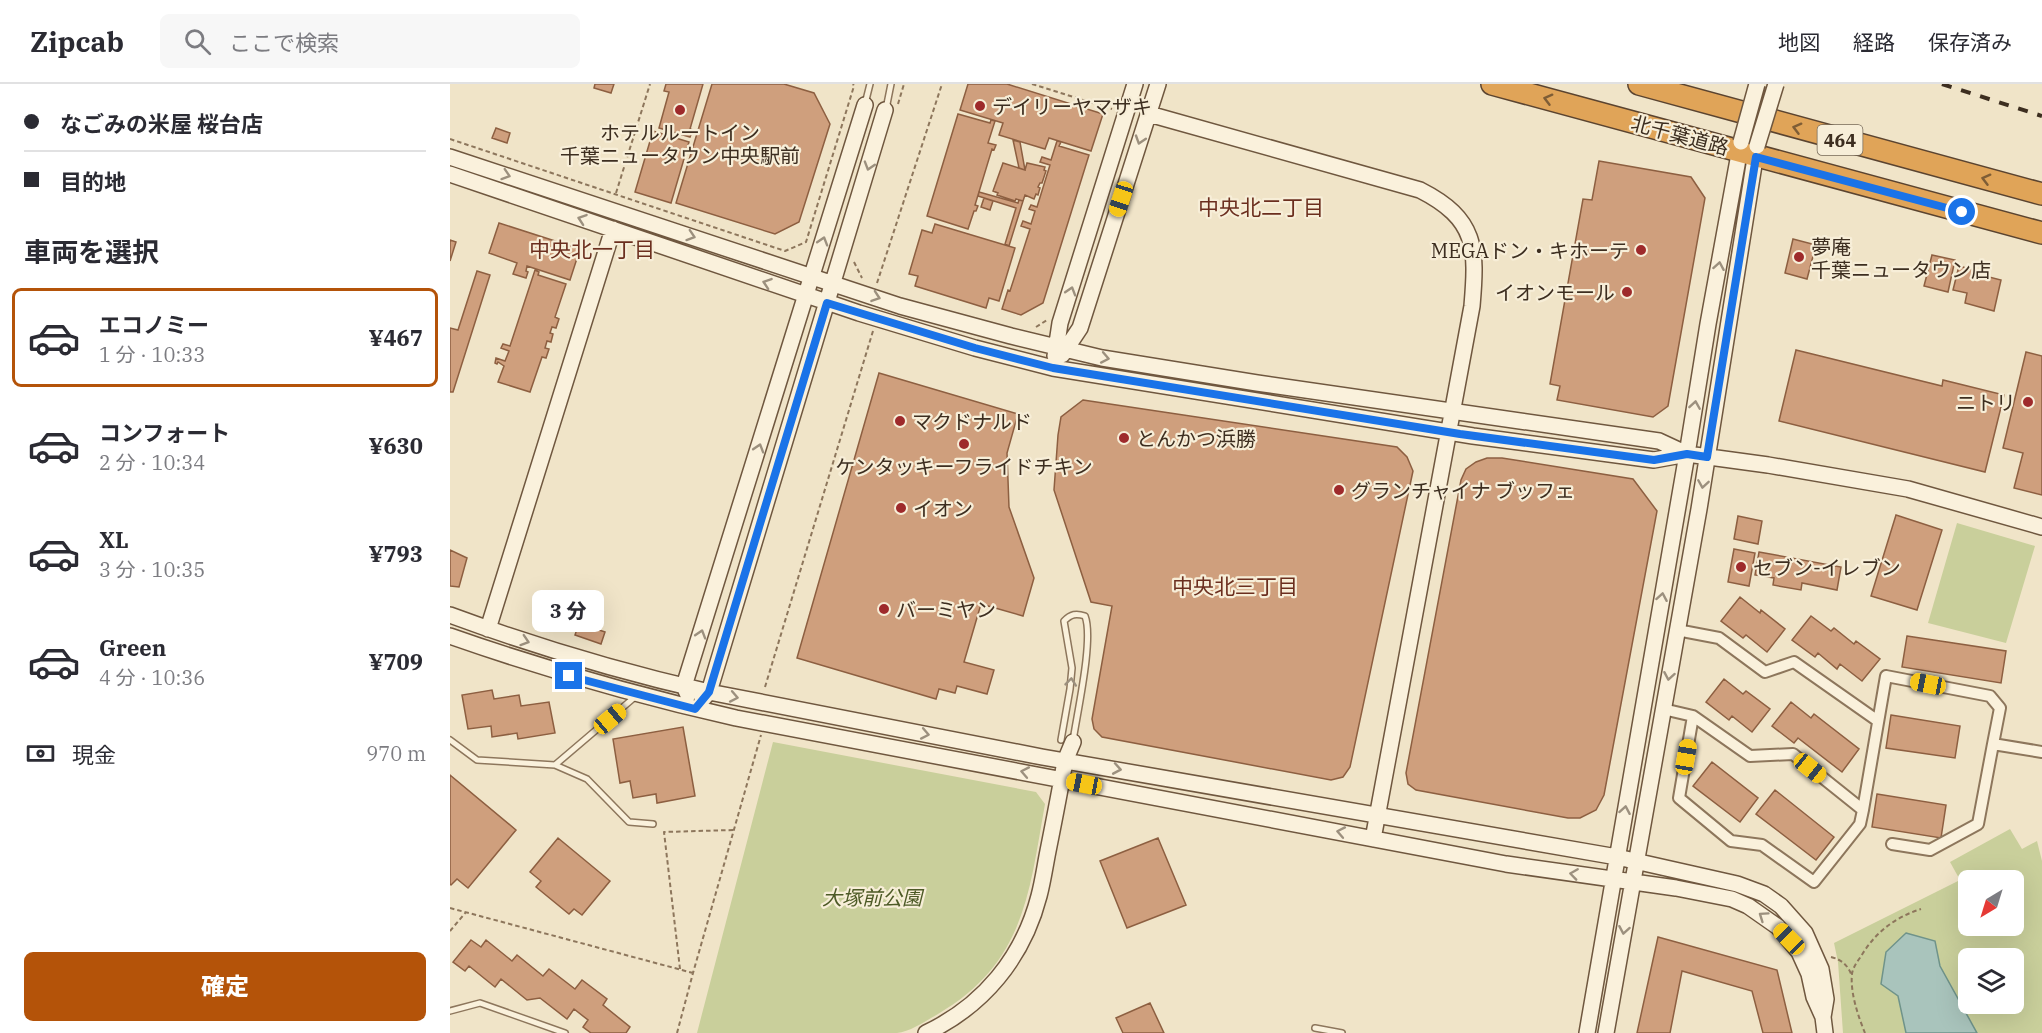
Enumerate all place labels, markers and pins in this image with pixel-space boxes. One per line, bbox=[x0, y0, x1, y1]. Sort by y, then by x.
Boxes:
place label: デイリーヤマザキ bbox=[992, 93, 1152, 120]
marker: デイリーヤマザキ bbox=[973, 99, 987, 113]
marker: ホテルルートイン 千葉ニュータウン中央駅前 bbox=[673, 103, 687, 117]
place label: ホテルルートイン 千葉ニュータウン中央駅前 bbox=[560, 119, 800, 169]
place label: 夢庵 千葉ニュータウン店 bbox=[1811, 233, 1991, 283]
place label: MEGAドン・キホーテ bbox=[1431, 237, 1629, 264]
marker: MEGAドン・キホーテ bbox=[1634, 243, 1648, 257]
marker: 夢庵 千葉ニュータウン店 bbox=[1792, 250, 1806, 264]
place label: イオンモール bbox=[1495, 279, 1615, 306]
marker: イオンモール bbox=[1620, 285, 1634, 299]
place label: ニトリ bbox=[1956, 389, 2016, 416]
marker: ニトリ bbox=[2021, 395, 2035, 409]
place label: マクドナルド bbox=[912, 408, 1032, 435]
marker: マクドナルド bbox=[893, 414, 907, 428]
place label: とんかつ浜勝 bbox=[1136, 425, 1256, 452]
marker: とんかつ浜勝 bbox=[1117, 431, 1131, 445]
marker: ケンタッキーフライドチキン bbox=[957, 437, 971, 451]
place label: ケンタッキーフライドチキン bbox=[835, 453, 1093, 480]
place label: グランチャイナ ブッフェ bbox=[1351, 477, 1575, 504]
marker: グランチャイナ ブッフェ bbox=[1332, 483, 1346, 497]
place label: イオン bbox=[913, 495, 973, 522]
marker: イオン bbox=[894, 501, 908, 515]
place label: セブン-イレブン bbox=[1753, 554, 1901, 581]
marker: セブン-イレブン bbox=[1734, 560, 1748, 574]
place label: バーミヤン bbox=[896, 596, 996, 623]
marker: バーミヤン bbox=[877, 602, 891, 616]

